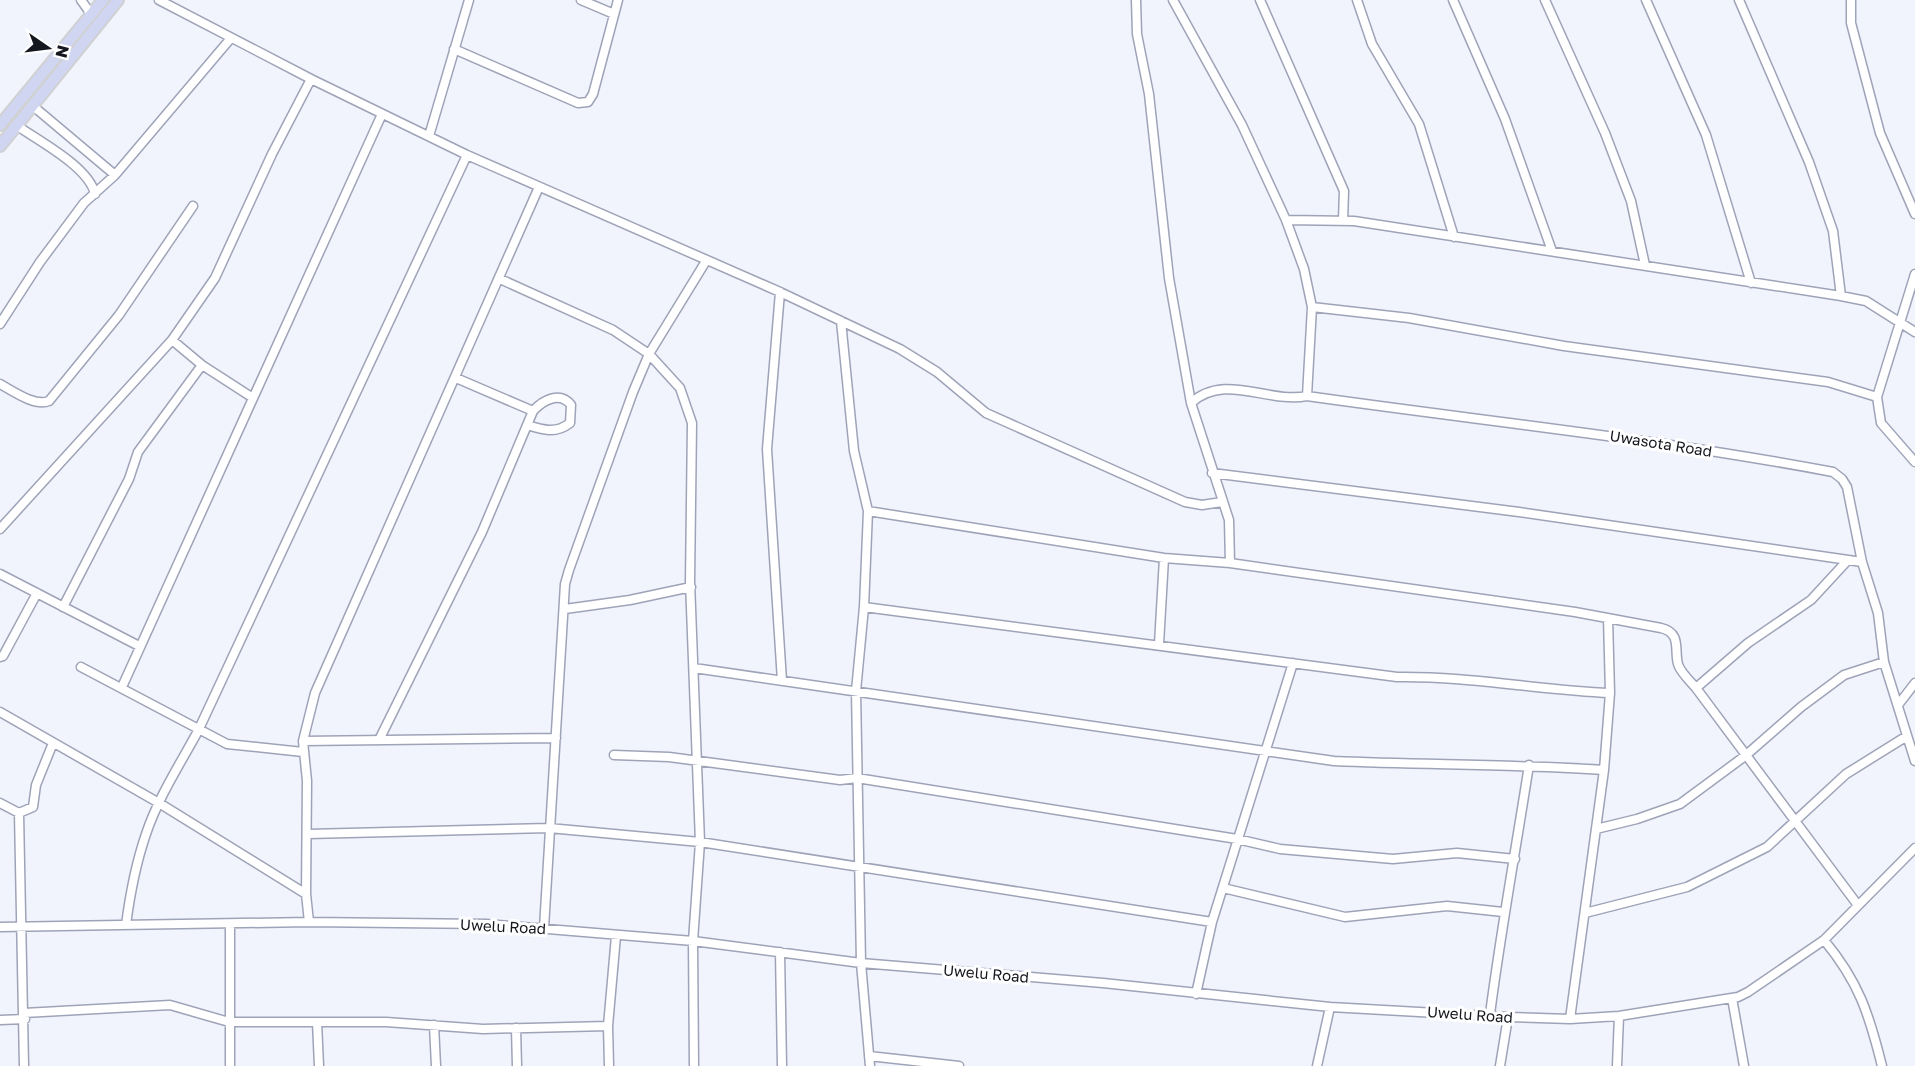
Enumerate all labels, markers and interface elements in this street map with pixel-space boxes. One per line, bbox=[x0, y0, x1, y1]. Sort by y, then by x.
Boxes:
north arrow bbox=[18, 18, 78, 78]
text: N bbox=[51, 43, 74, 60]
street label: Uwasota Road bbox=[1609, 426, 1713, 460]
street label: Uwelu Road bbox=[460, 915, 546, 937]
street label: Uwelu Road bbox=[942, 960, 1030, 986]
street label: Uwelu Road bbox=[1426, 1002, 1514, 1026]

